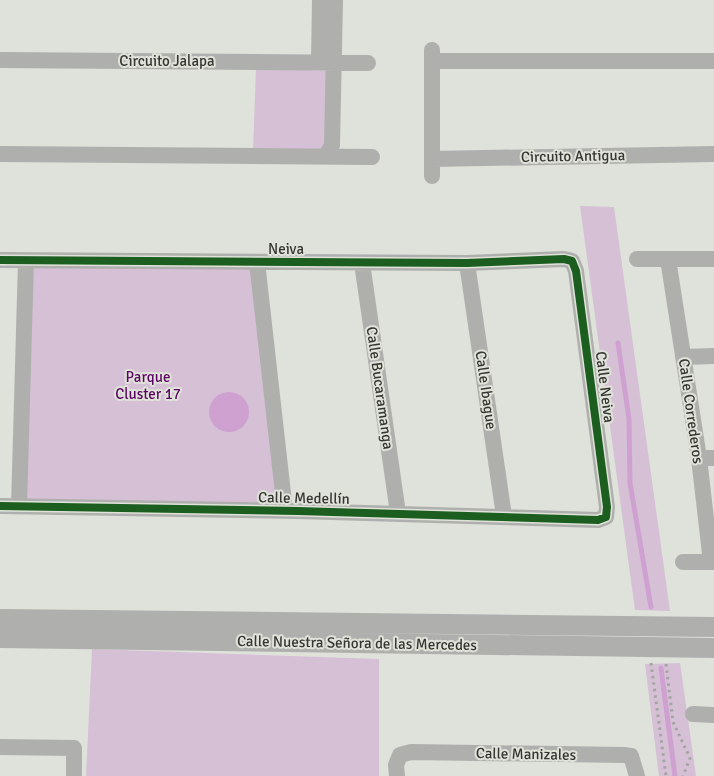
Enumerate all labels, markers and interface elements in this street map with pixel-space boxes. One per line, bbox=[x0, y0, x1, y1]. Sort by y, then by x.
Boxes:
street label: Circuito Jalapa bbox=[119, 52, 215, 70]
street label: Circuito Antigua bbox=[521, 146, 625, 166]
street label: Neiva bbox=[268, 240, 304, 258]
street label: Calle Bucaramanga bbox=[362, 325, 398, 451]
street label: Calle Ibague bbox=[472, 349, 500, 431]
street label: Calle Neiva bbox=[592, 350, 618, 424]
street label: Calle Correderos bbox=[675, 357, 707, 465]
park label: Parque Cluster 17 bbox=[115, 368, 181, 403]
street label: Calle Medellín bbox=[258, 488, 350, 508]
street label: Calle Nuestra Señora de las Mercedes bbox=[237, 632, 478, 654]
street label: Calle Manizales bbox=[476, 744, 577, 764]

